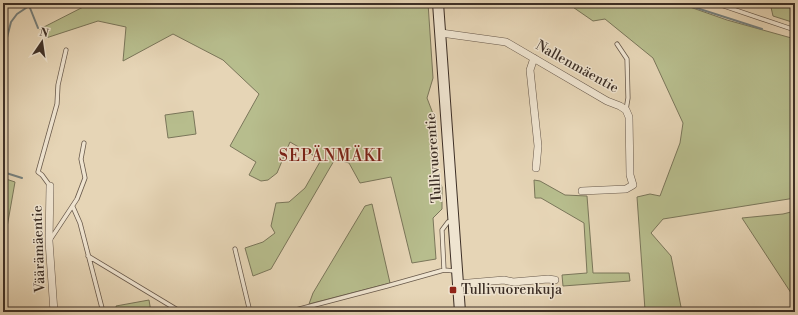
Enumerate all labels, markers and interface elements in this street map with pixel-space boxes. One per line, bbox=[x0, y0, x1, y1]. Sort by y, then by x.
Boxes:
north arrow bbox=[22, 22, 62, 62]
text: N bbox=[38, 25, 50, 41]
street label: Nallenmäentie bbox=[532, 37, 622, 97]
street label: Tullivuorentie bbox=[422, 112, 446, 204]
district label: SEPÄNMÄKI bbox=[279, 145, 383, 166]
street label: Väärämäentie bbox=[28, 205, 50, 294]
place label: Tullivuorenkuja bbox=[461, 281, 563, 299]
marker: Tullivuorenkuja bbox=[448, 285, 458, 295]

